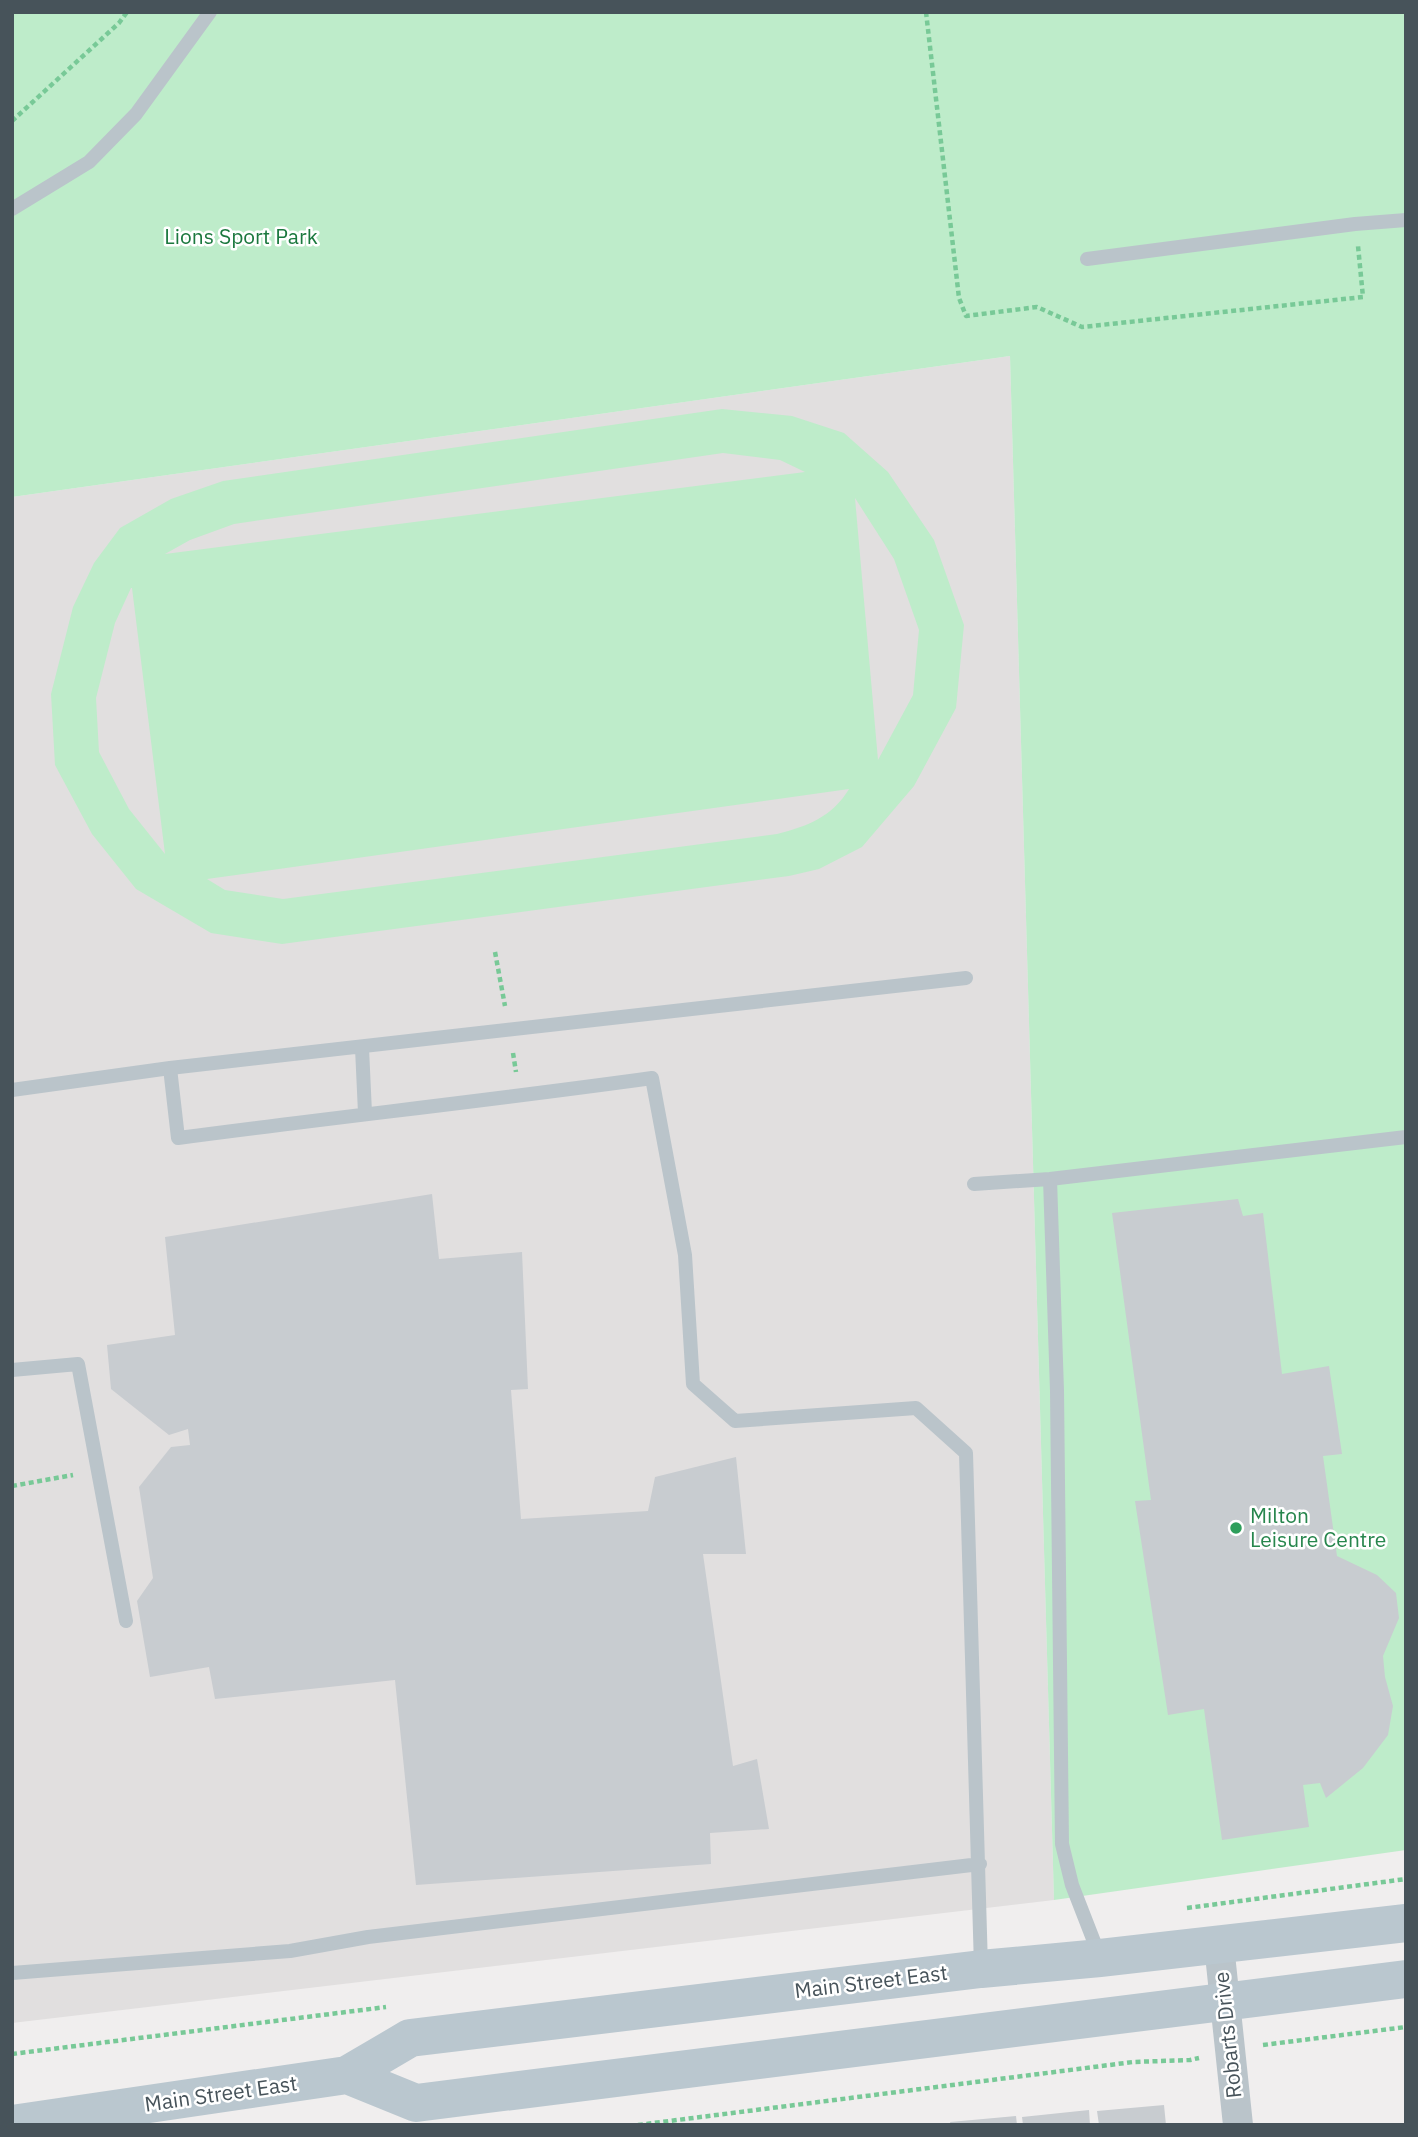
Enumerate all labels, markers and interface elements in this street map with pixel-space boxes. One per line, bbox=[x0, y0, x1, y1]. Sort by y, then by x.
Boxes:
park label: Lions Sport Park bbox=[164, 222, 318, 250]
place label: Milton Leisure Centre bbox=[1250, 1501, 1386, 1553]
marker: Milton Leisure Centre bbox=[1228, 1520, 1244, 1536]
street label: Main Street East bbox=[793, 1958, 949, 2004]
street label: Robarts Drive bbox=[1206, 1970, 1248, 2100]
street label: Main Street East bbox=[143, 2068, 299, 2118]

